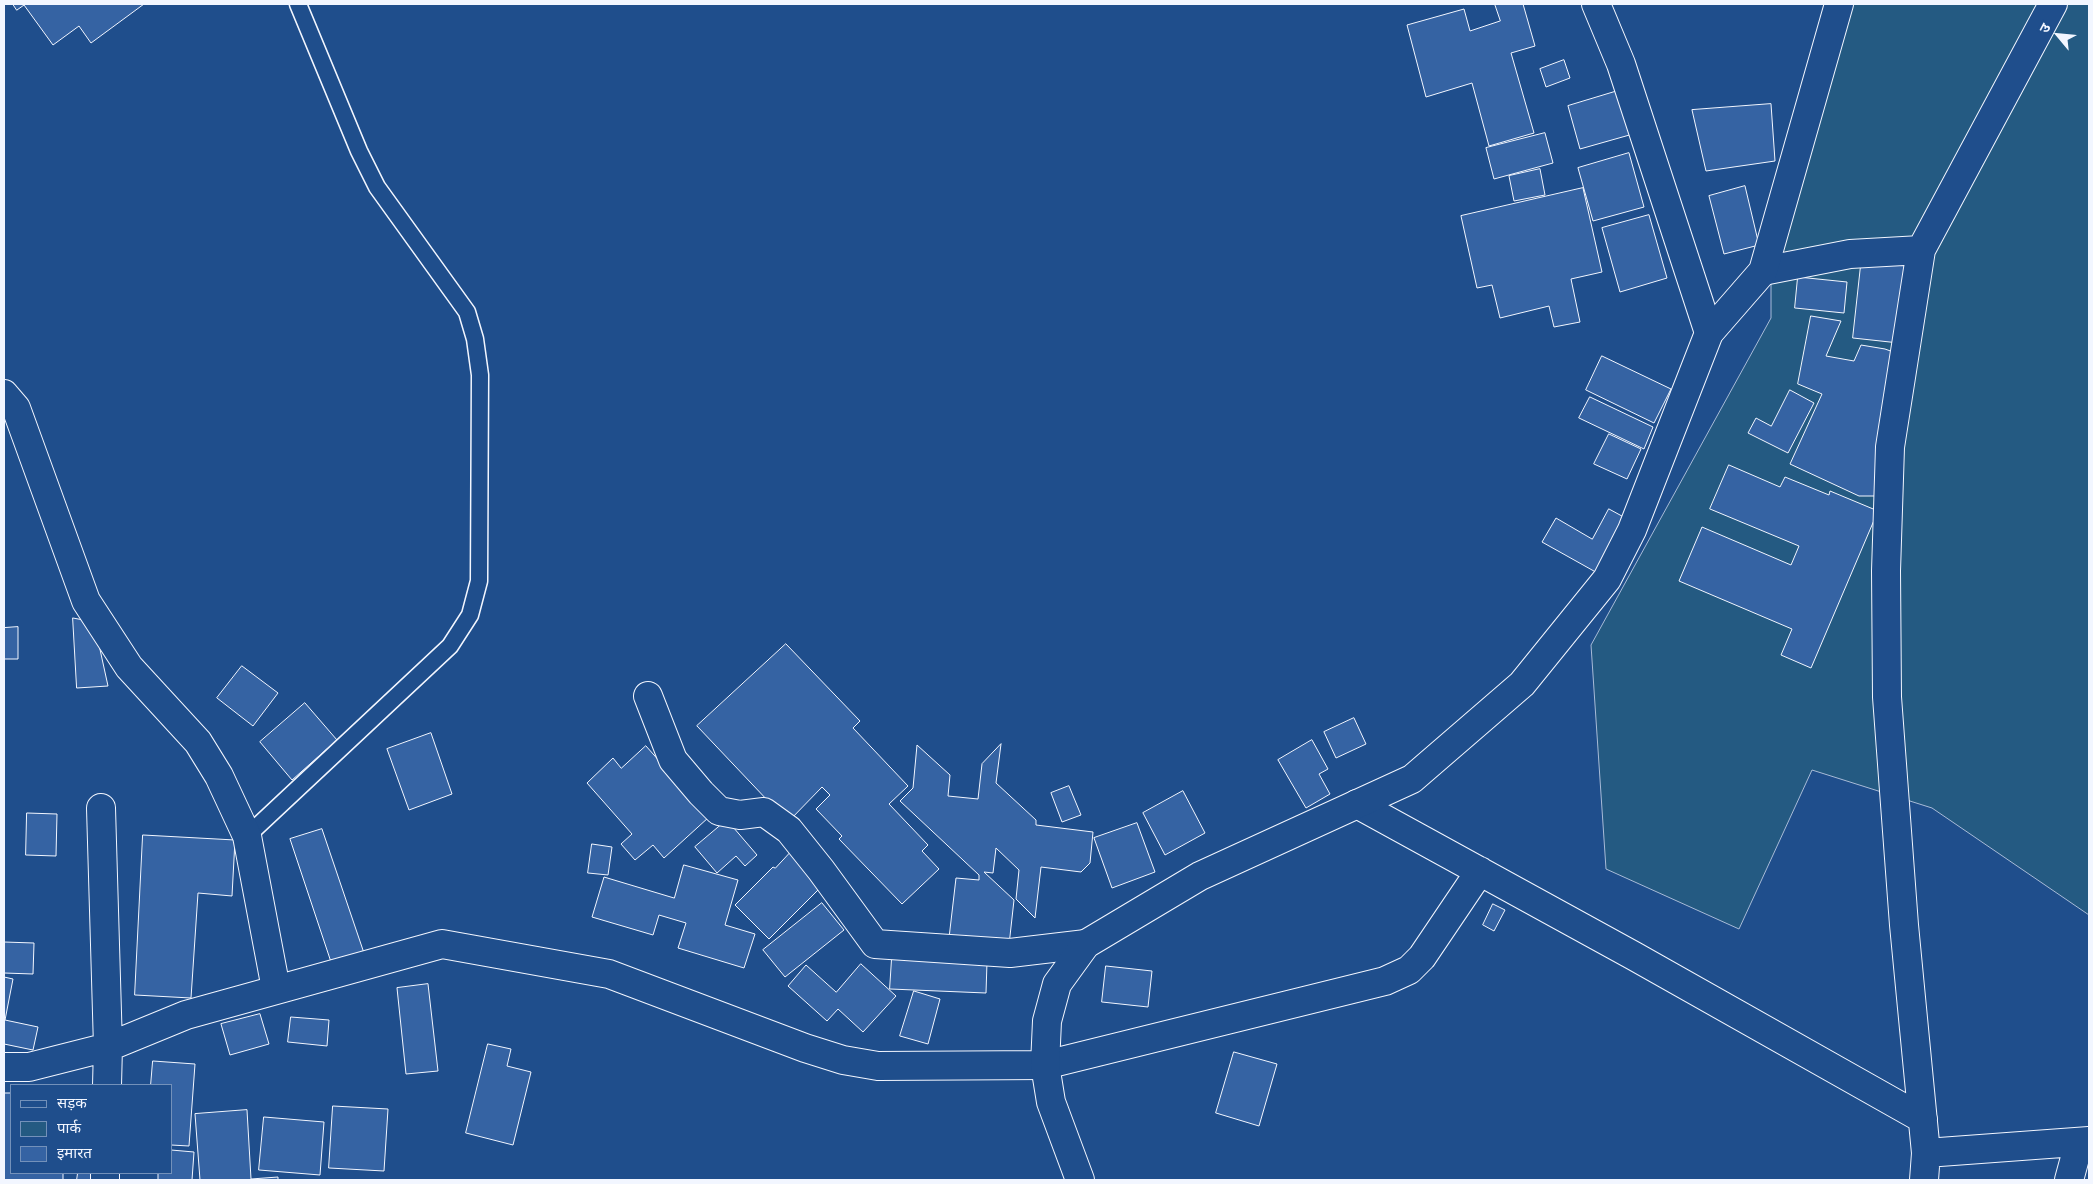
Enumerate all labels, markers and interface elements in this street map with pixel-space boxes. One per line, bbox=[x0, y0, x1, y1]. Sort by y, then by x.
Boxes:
north arrow bbox=[2033, 10, 2083, 60]
text: उ bbox=[2036, 21, 2054, 35]
legend bbox=[10, 1084, 172, 1174]
text: सड़क bbox=[57, 1094, 87, 1111]
text: पार्क bbox=[57, 1119, 81, 1136]
text: इमारत bbox=[57, 1144, 92, 1161]

